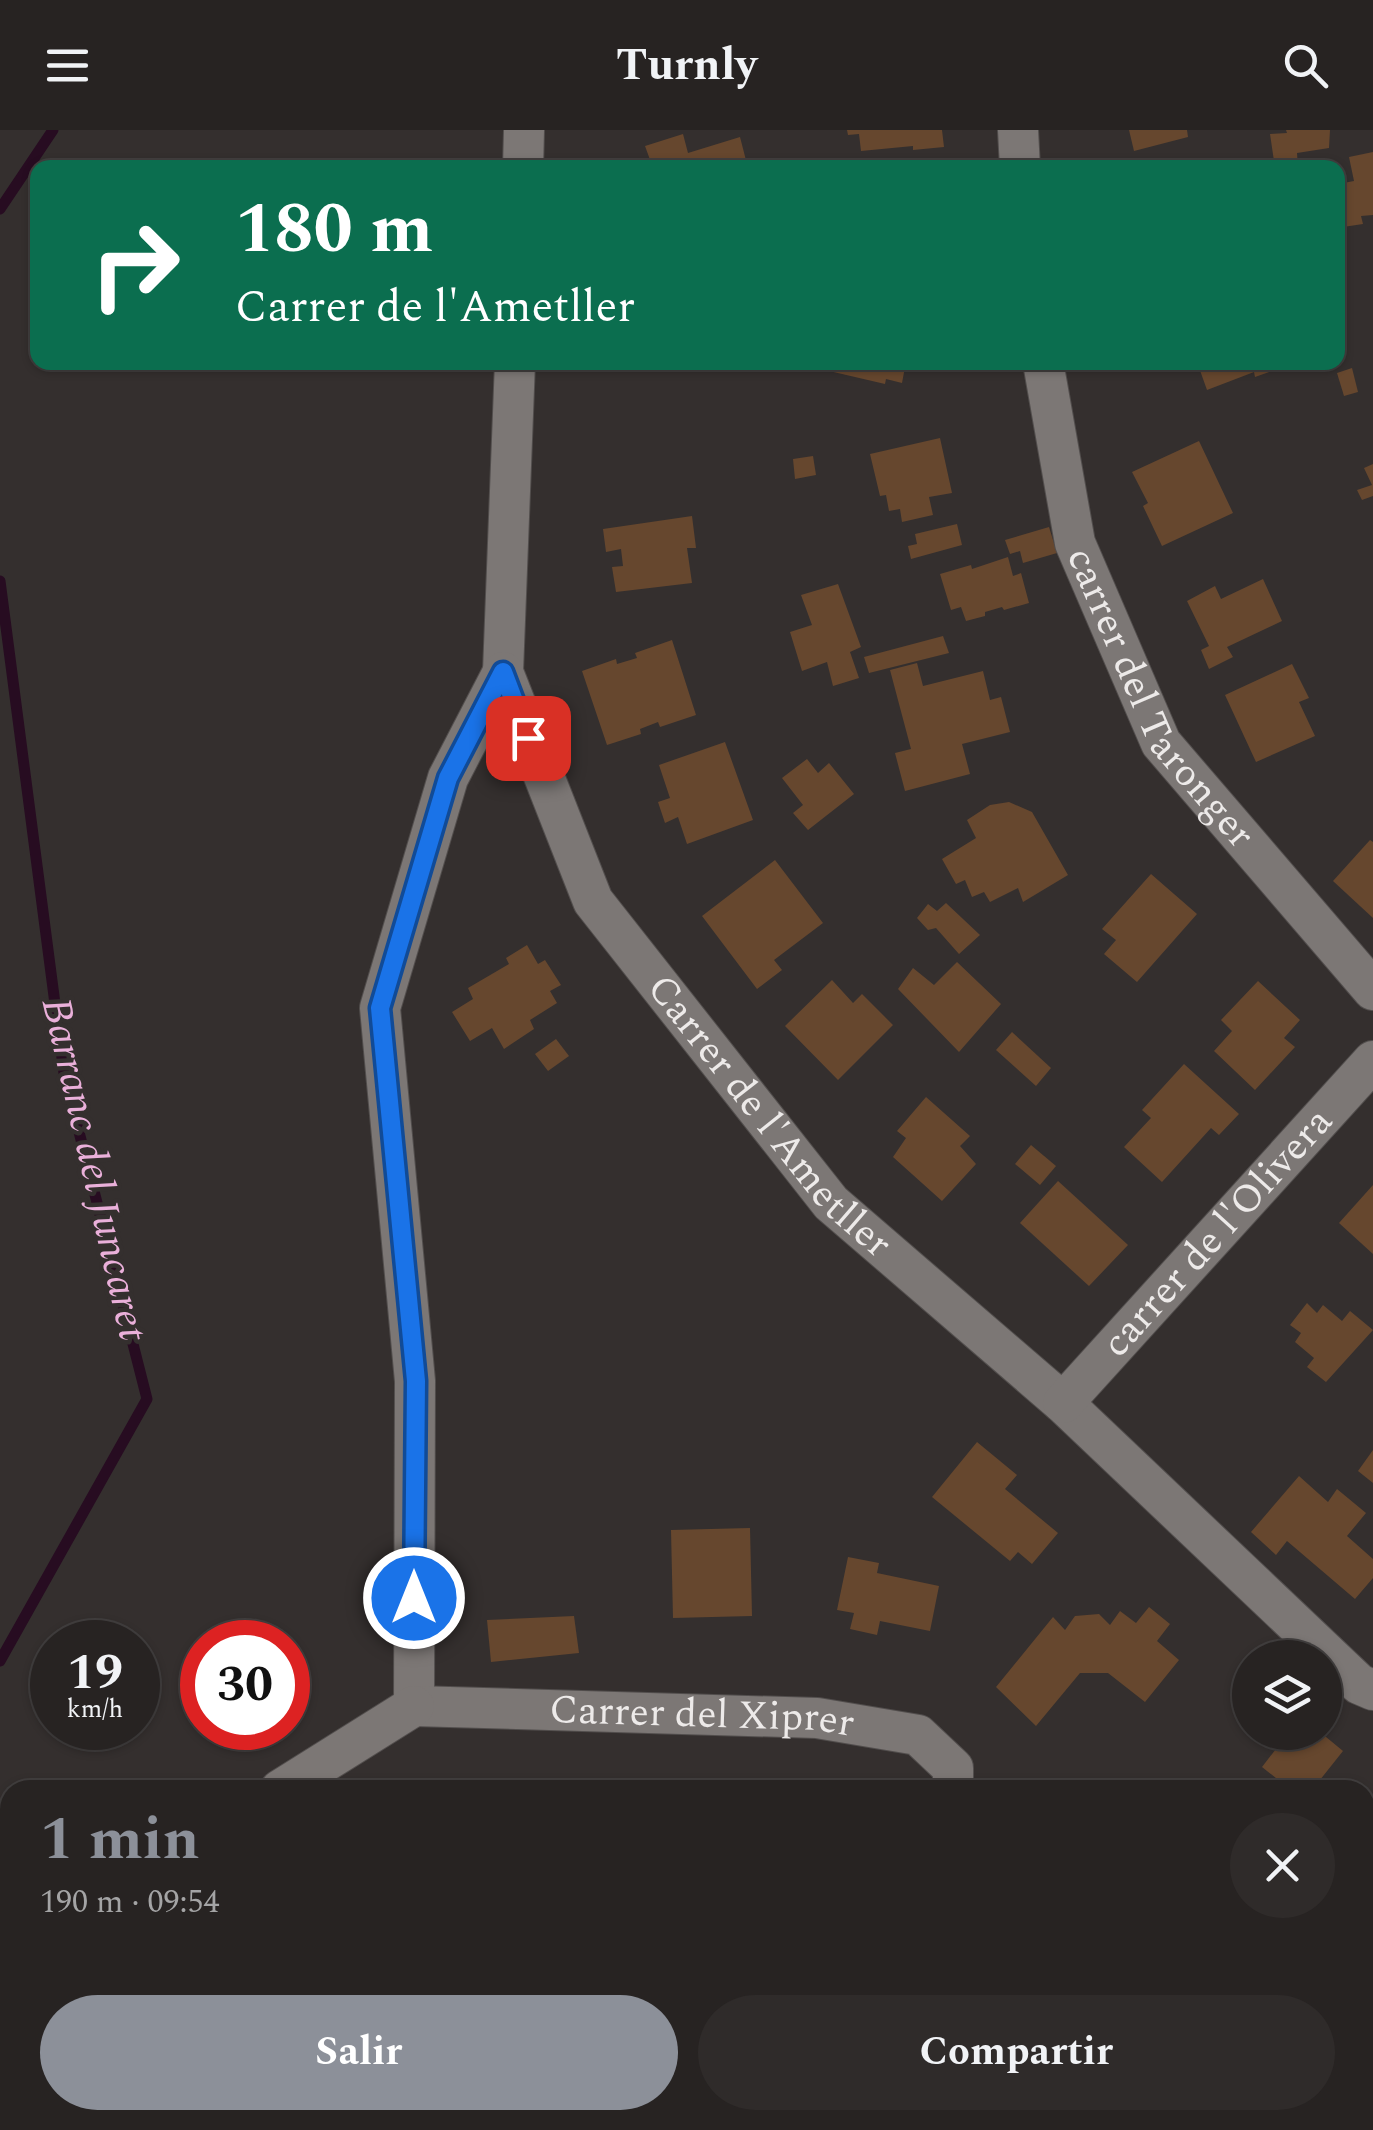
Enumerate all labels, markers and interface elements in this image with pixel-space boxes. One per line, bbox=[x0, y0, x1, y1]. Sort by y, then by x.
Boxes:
text: Turnly bbox=[616, 31, 757, 100]
icon: menu bbox=[40, 38, 95, 93]
icon: search bbox=[1278, 38, 1333, 93]
text: 180 m bbox=[235, 177, 433, 283]
icon: right bbox=[70, 200, 200, 330]
text: Carrer de l'Ametller bbox=[235, 273, 635, 342]
street label: carrer del Taronger bbox=[1050, 538, 1270, 862]
pin bbox=[486, 696, 571, 781]
icon: arrive bbox=[501, 711, 556, 766]
street label: Carrer de l'Ametller bbox=[631, 961, 906, 1273]
water label: Barranc del Juncaret bbox=[24, 991, 164, 1348]
street label: carrer de l'Olivera bbox=[1087, 1093, 1348, 1372]
position arrow bbox=[362, 1546, 466, 1650]
speed limit sign: 30 bbox=[180, 1620, 310, 1750]
text: 19 bbox=[67, 1635, 123, 1711]
map controls bbox=[1232, 1640, 1342, 1750]
button: layers bbox=[1232, 1640, 1342, 1750]
street label: Carrer del Xiprer bbox=[548, 1680, 859, 1754]
text: km/h bbox=[67, 1691, 123, 1729]
text: 1 min bbox=[40, 1794, 200, 1886]
button: close bbox=[1230, 1813, 1335, 1918]
text: 190 m · 09:54 bbox=[40, 1878, 220, 1927]
button: Salir bbox=[40, 1995, 678, 2110]
button: Compartir bbox=[698, 1995, 1335, 2110]

